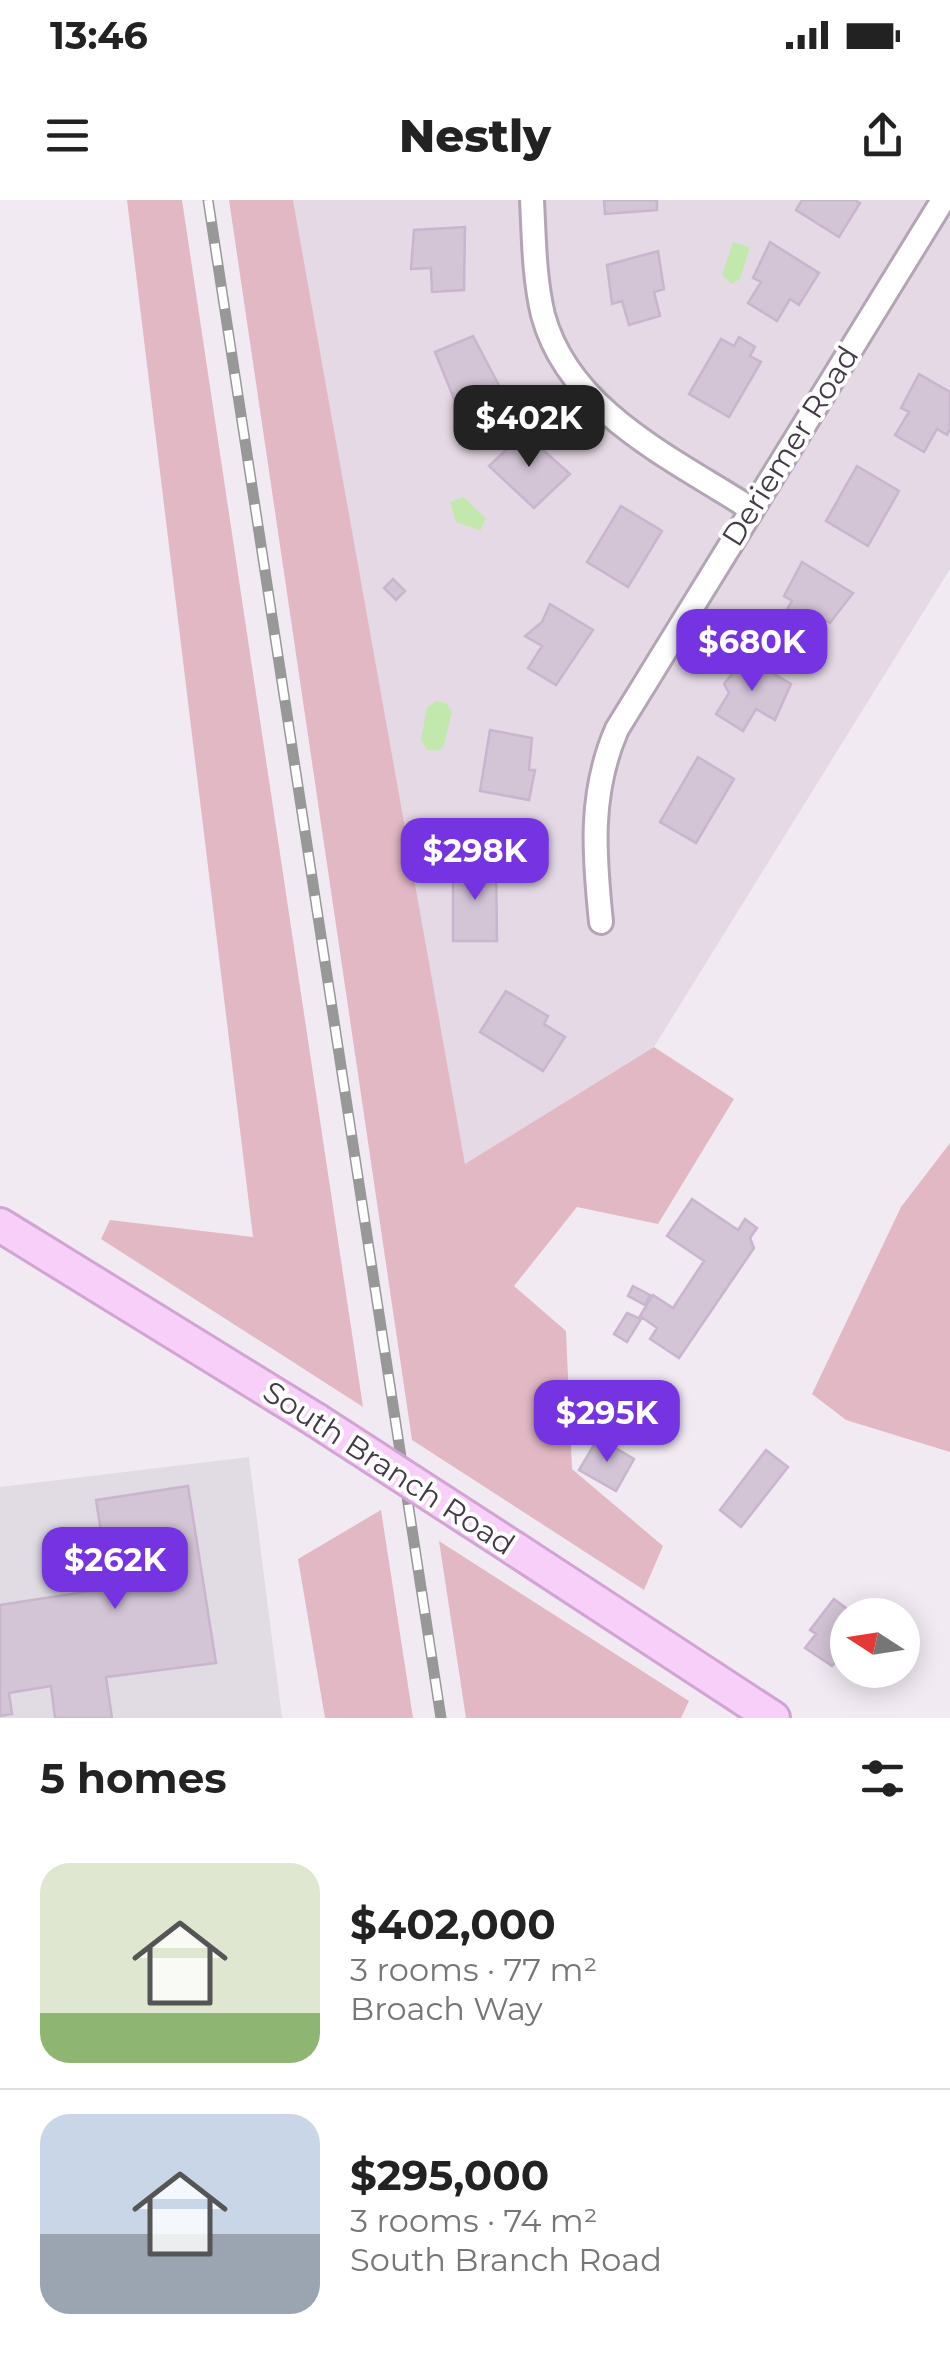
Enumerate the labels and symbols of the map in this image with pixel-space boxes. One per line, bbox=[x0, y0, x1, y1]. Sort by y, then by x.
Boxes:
street label: Deriemer Road bbox=[714, 339, 866, 553]
pin: $402K bbox=[459, 385, 599, 470]
pin: $680K bbox=[682, 609, 822, 694]
pin: $298K bbox=[405, 818, 545, 903]
street label: South Branch Road bbox=[256, 1373, 522, 1563]
pin: $295K bbox=[537, 1380, 677, 1465]
pin: $262K bbox=[45, 1527, 185, 1612]
north arrow bbox=[830, 1598, 920, 1688]

